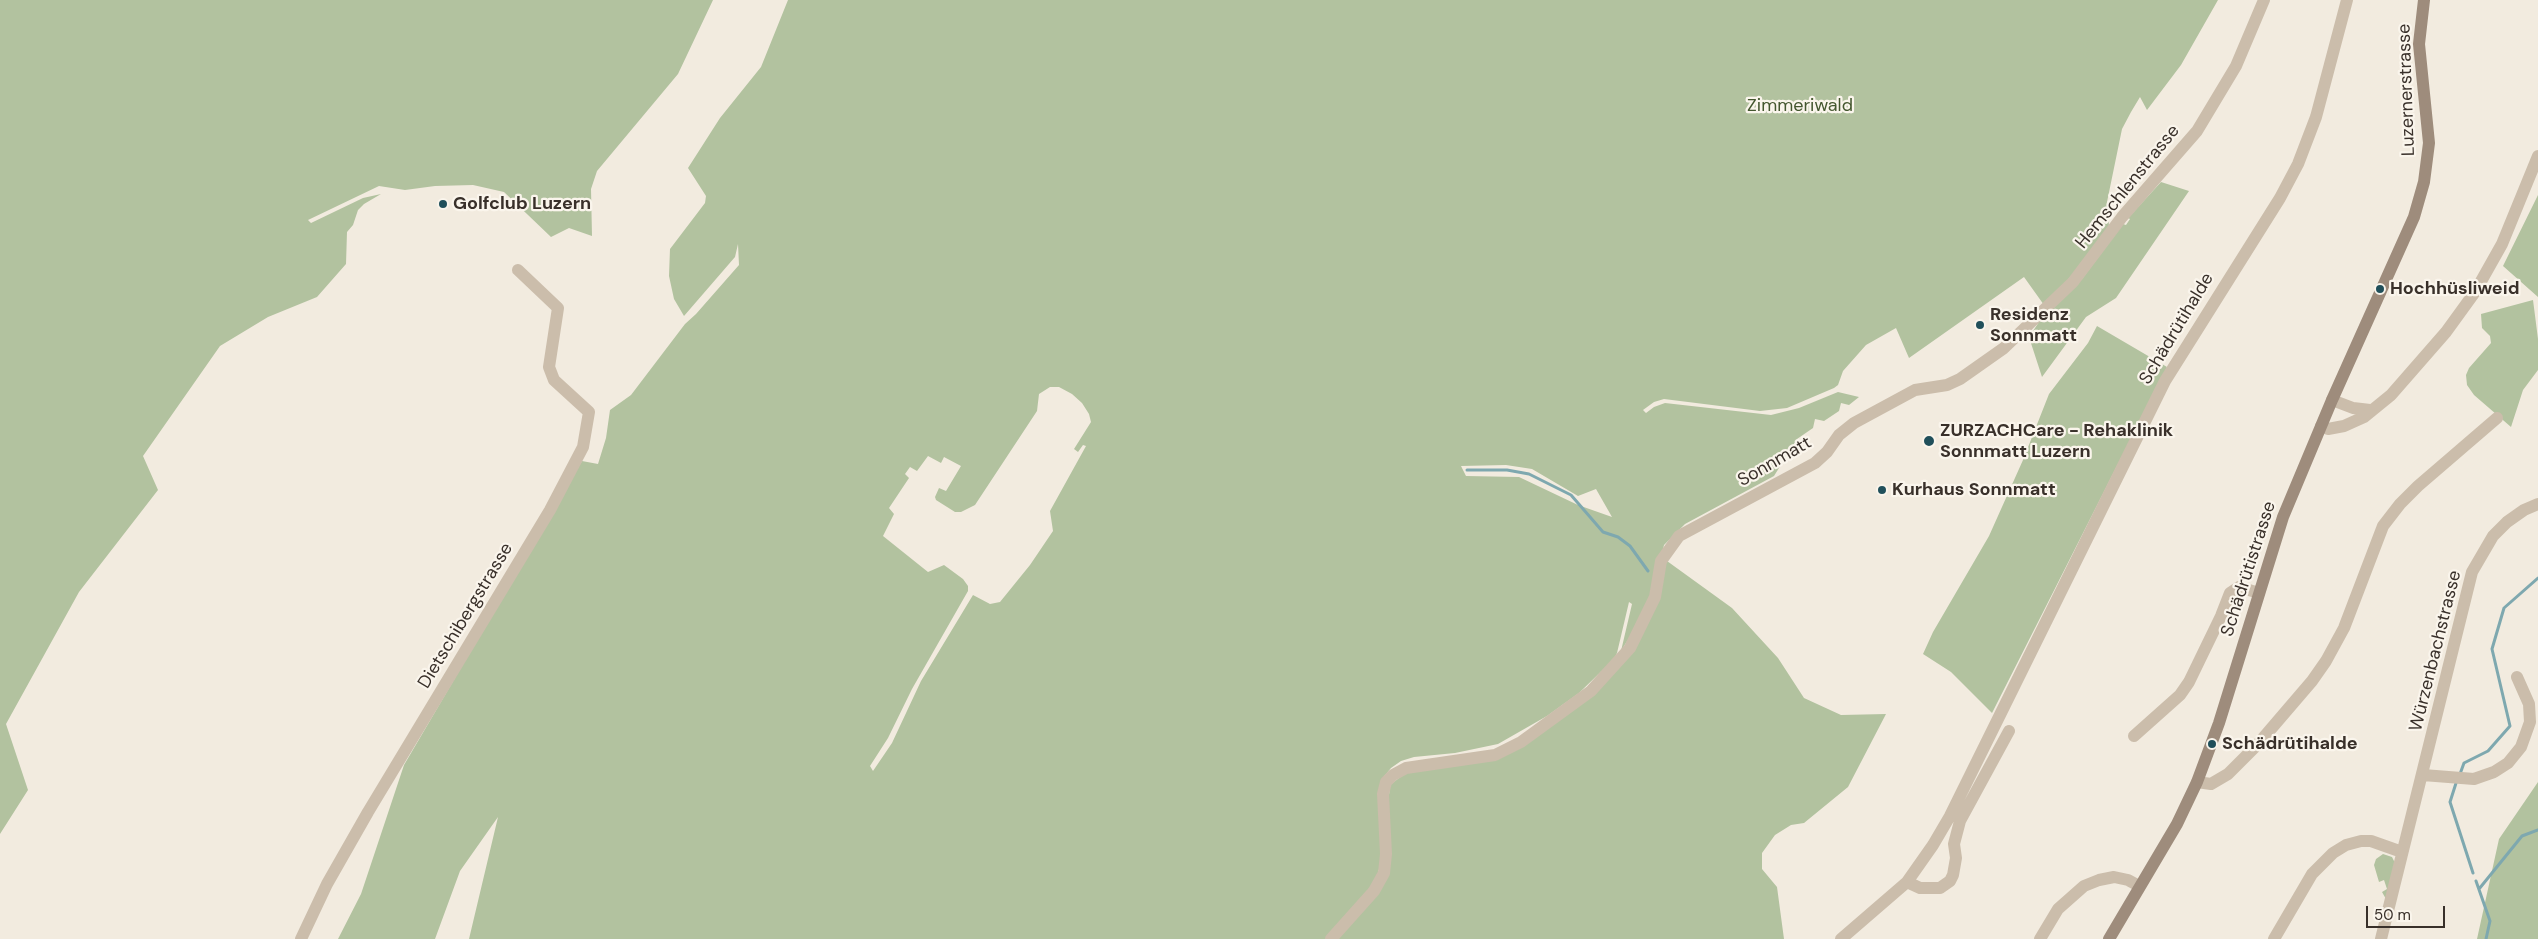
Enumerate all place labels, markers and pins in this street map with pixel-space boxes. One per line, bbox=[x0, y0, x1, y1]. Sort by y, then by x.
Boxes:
place label: Golfclub Luzern bbox=[453, 193, 591, 215]
marker: Golfclub Luzern bbox=[437, 198, 449, 210]
place label: Hochhüsliweid bbox=[2390, 278, 2519, 300]
marker: Hochhüsliweid bbox=[2374, 283, 2386, 295]
place label: Residenz Sonnmatt bbox=[1990, 304, 2077, 346]
marker: Residenz Sonnmatt bbox=[1974, 319, 1986, 331]
place label: ZURZACHCare - Rehaklinik Sonnmatt Luzern bbox=[1940, 420, 2173, 462]
marker: ZURZACHCare - Rehaklinik Sonnmatt Luzern bbox=[1922, 434, 1936, 448]
place label: Kurhaus Sonnmatt bbox=[1892, 479, 2056, 501]
marker: Kurhaus Sonnmatt bbox=[1876, 484, 1888, 496]
place label: Schädrütihalde bbox=[2222, 733, 2358, 755]
marker: Schädrütihalde bbox=[2206, 738, 2218, 750]

